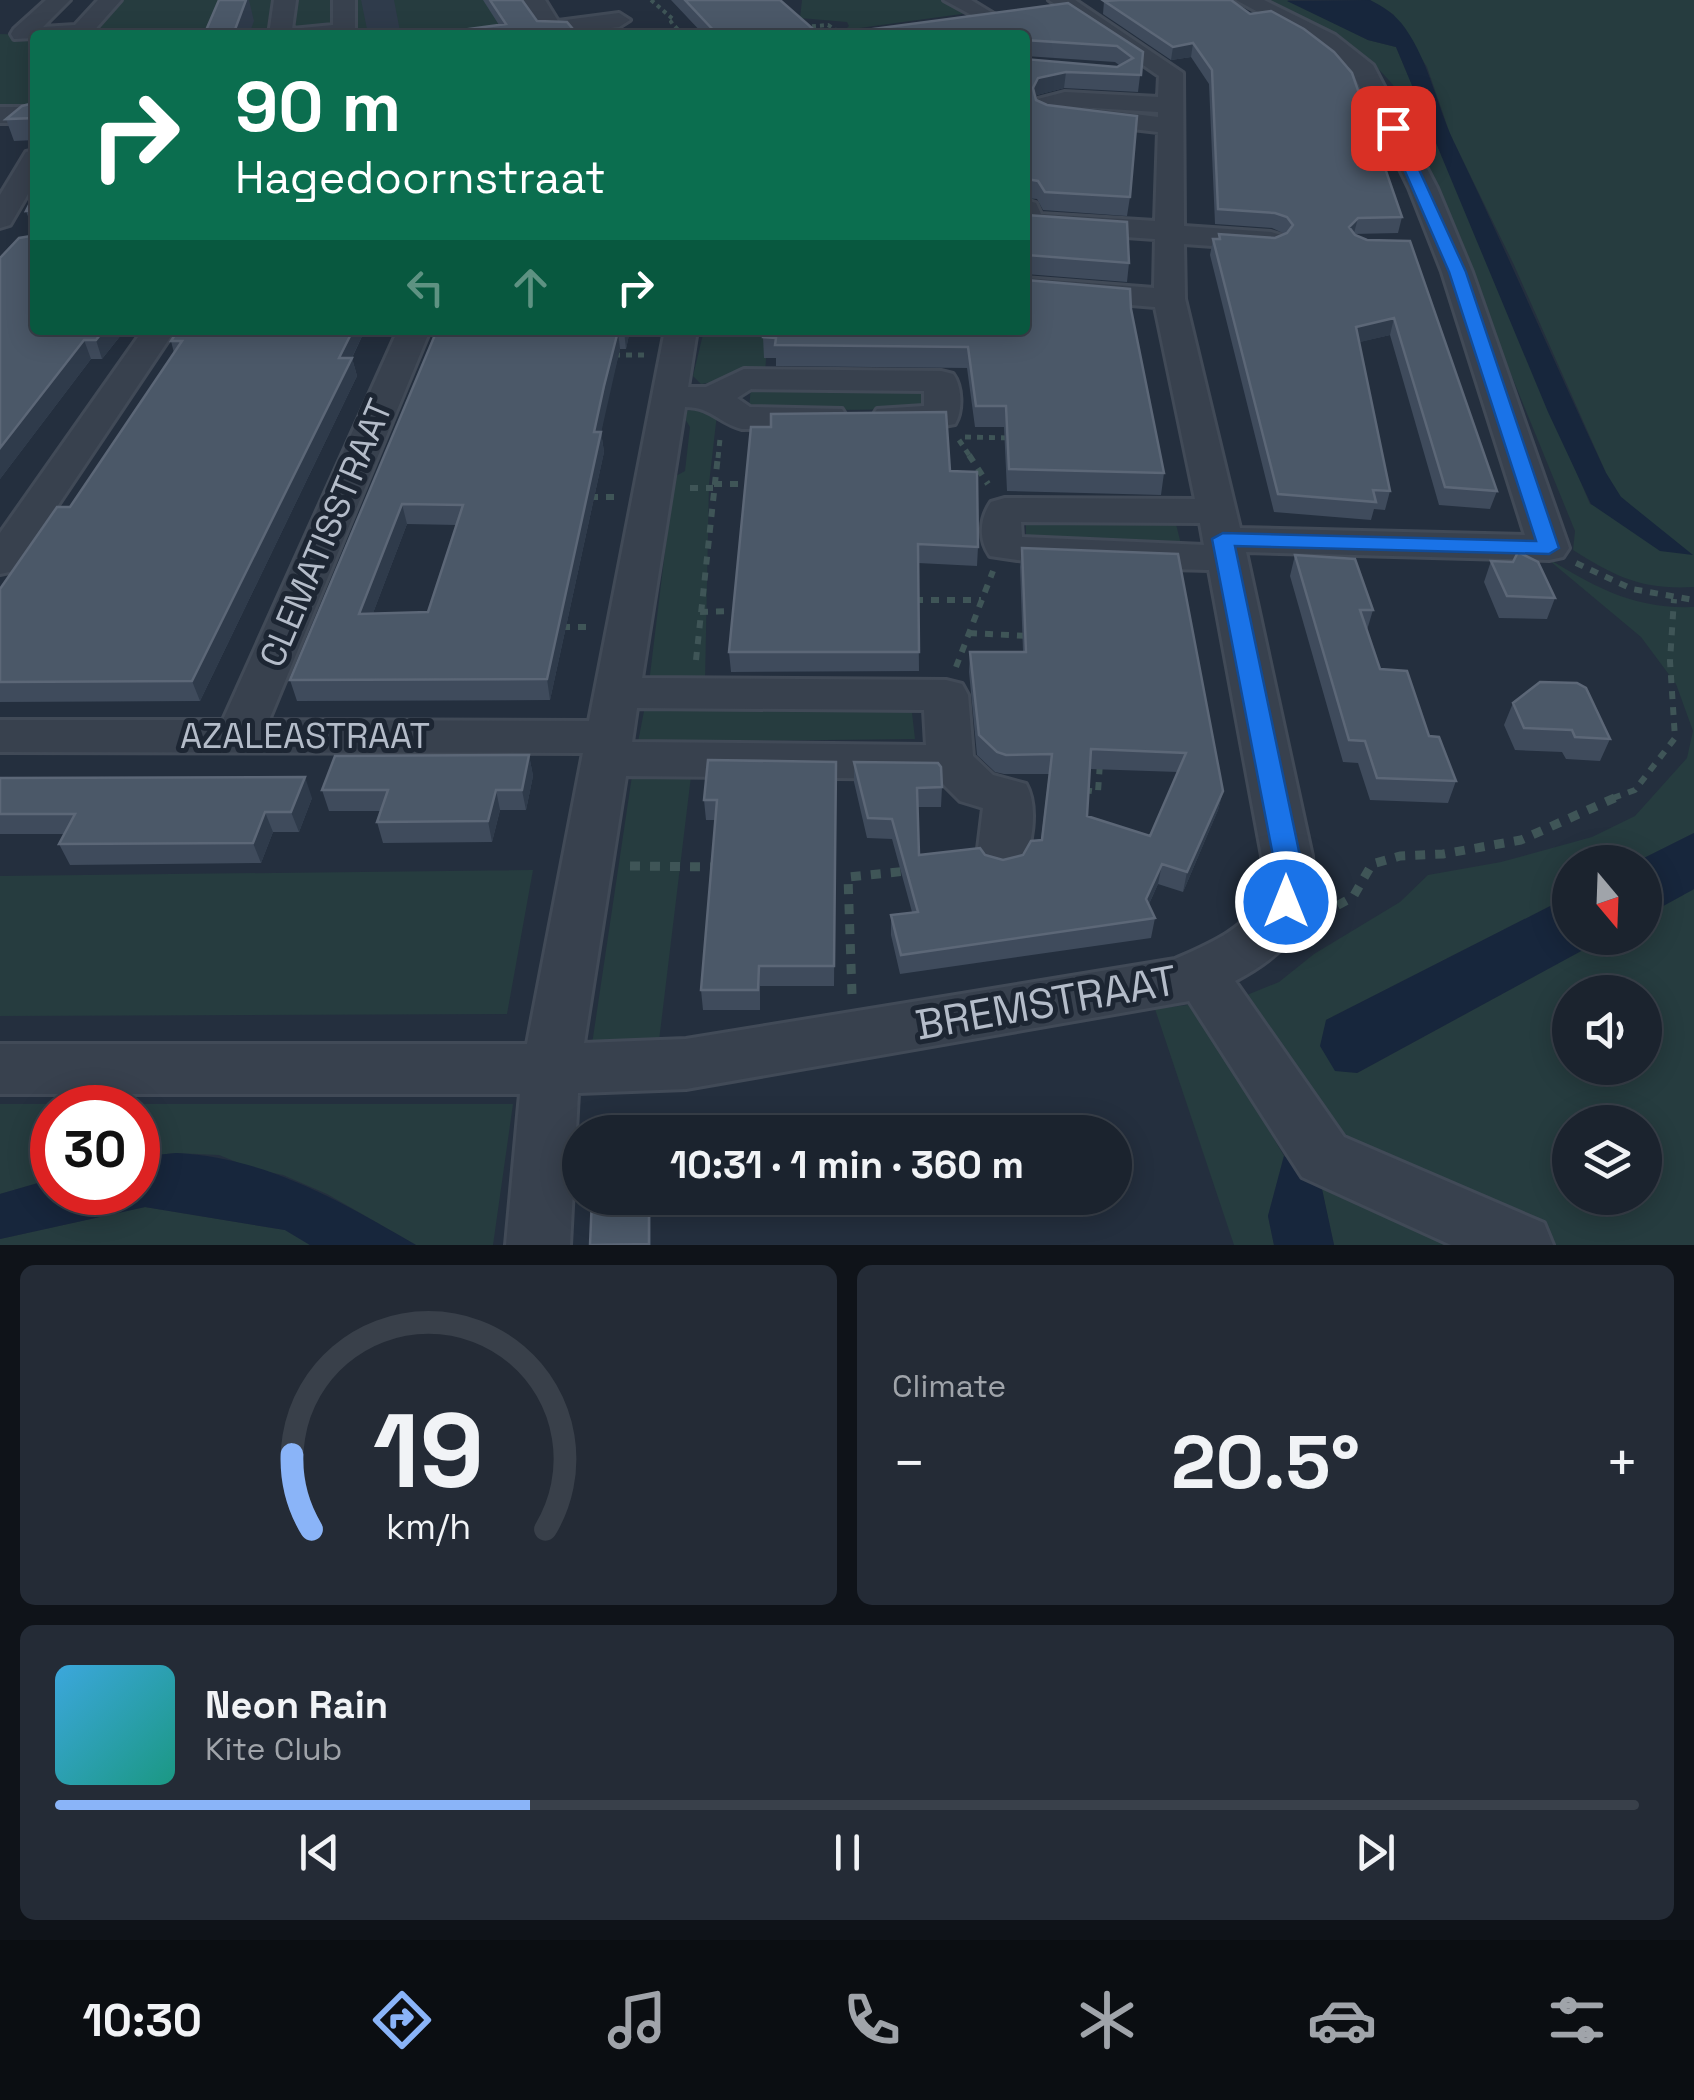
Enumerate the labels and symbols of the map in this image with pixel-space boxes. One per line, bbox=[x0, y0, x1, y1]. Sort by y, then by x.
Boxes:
pin bbox=[1351, 86, 1436, 171]
street label: CLEMATISSTRAAT bbox=[250, 392, 402, 674]
street label: AZALEASTRAAT bbox=[180, 714, 430, 758]
north arrow bbox=[1552, 845, 1662, 955]
position arrow bbox=[1234, 850, 1338, 954]
street label: BREMSTRAAT bbox=[911, 953, 1181, 1052]
speed limit sign: 30 bbox=[30, 1085, 160, 1215]

